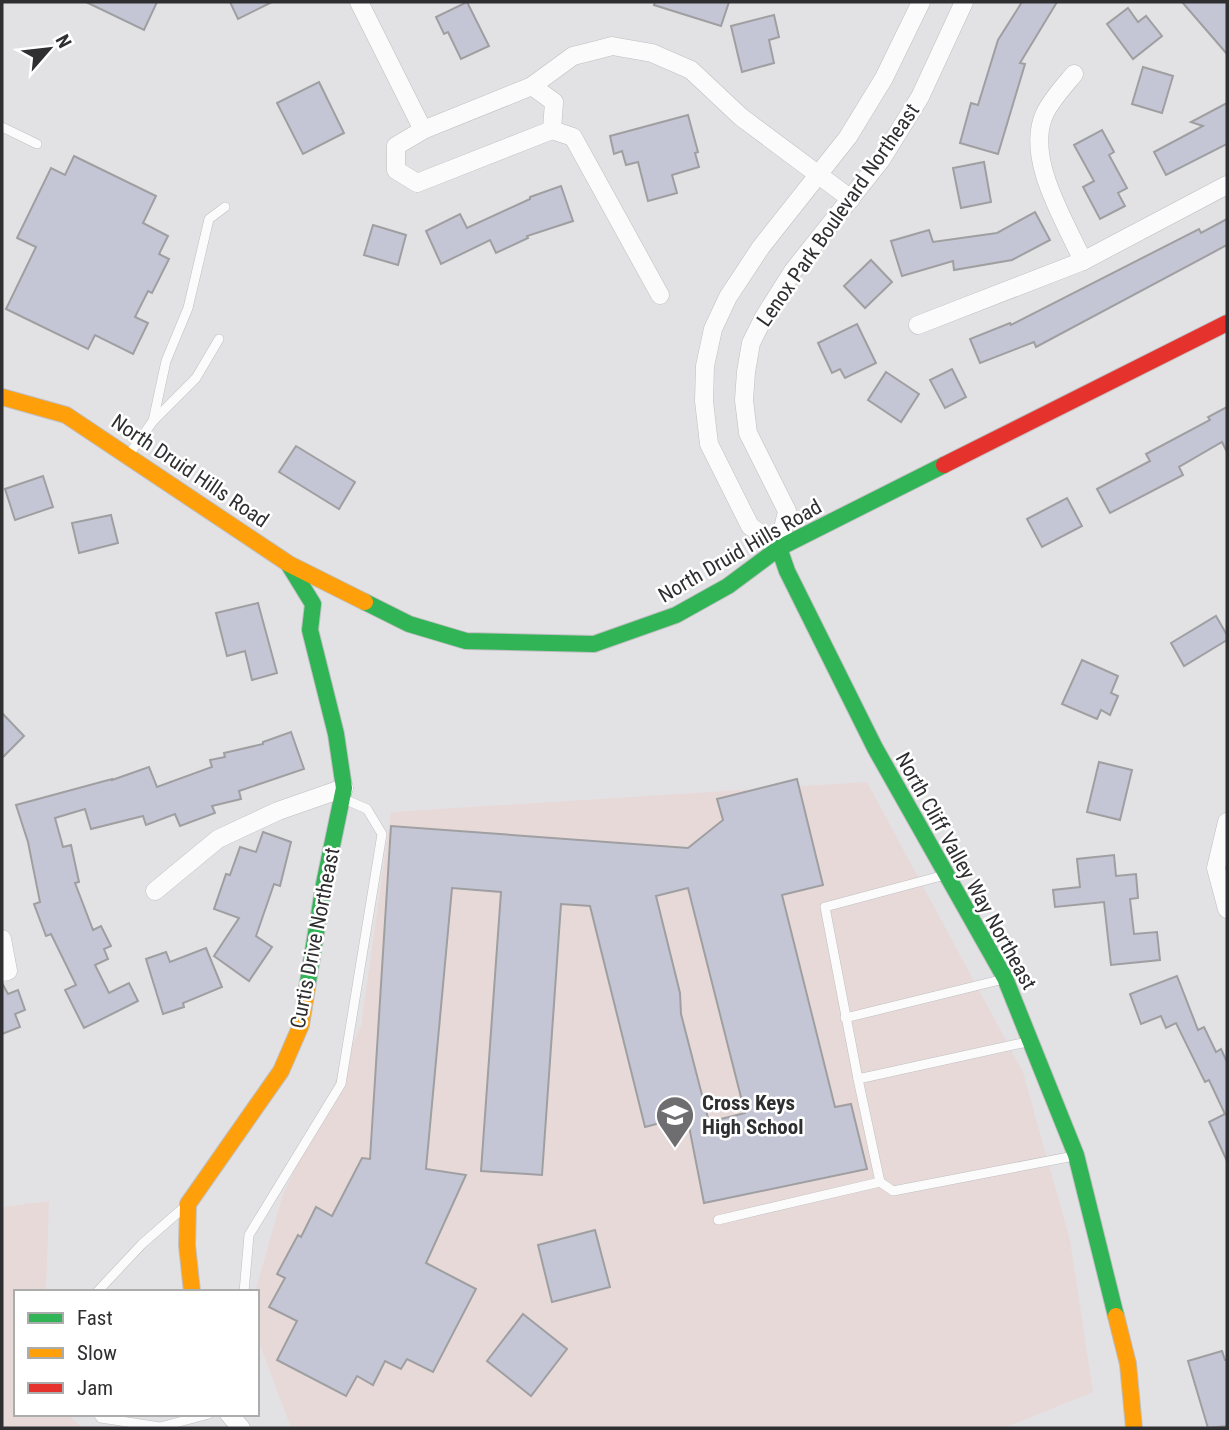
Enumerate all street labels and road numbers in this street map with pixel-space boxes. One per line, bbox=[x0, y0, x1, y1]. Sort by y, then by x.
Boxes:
street label: Lenox Park Boulevard Northeast bbox=[752, 99, 924, 331]
street label: North Druid Hills Road bbox=[107, 410, 273, 532]
street label: North Druid Hills Road bbox=[654, 495, 826, 607]
street label: North Cliff Valley Way Northeast bbox=[891, 748, 1041, 994]
street label: Curtis Drive Northeast bbox=[286, 846, 344, 1030]

